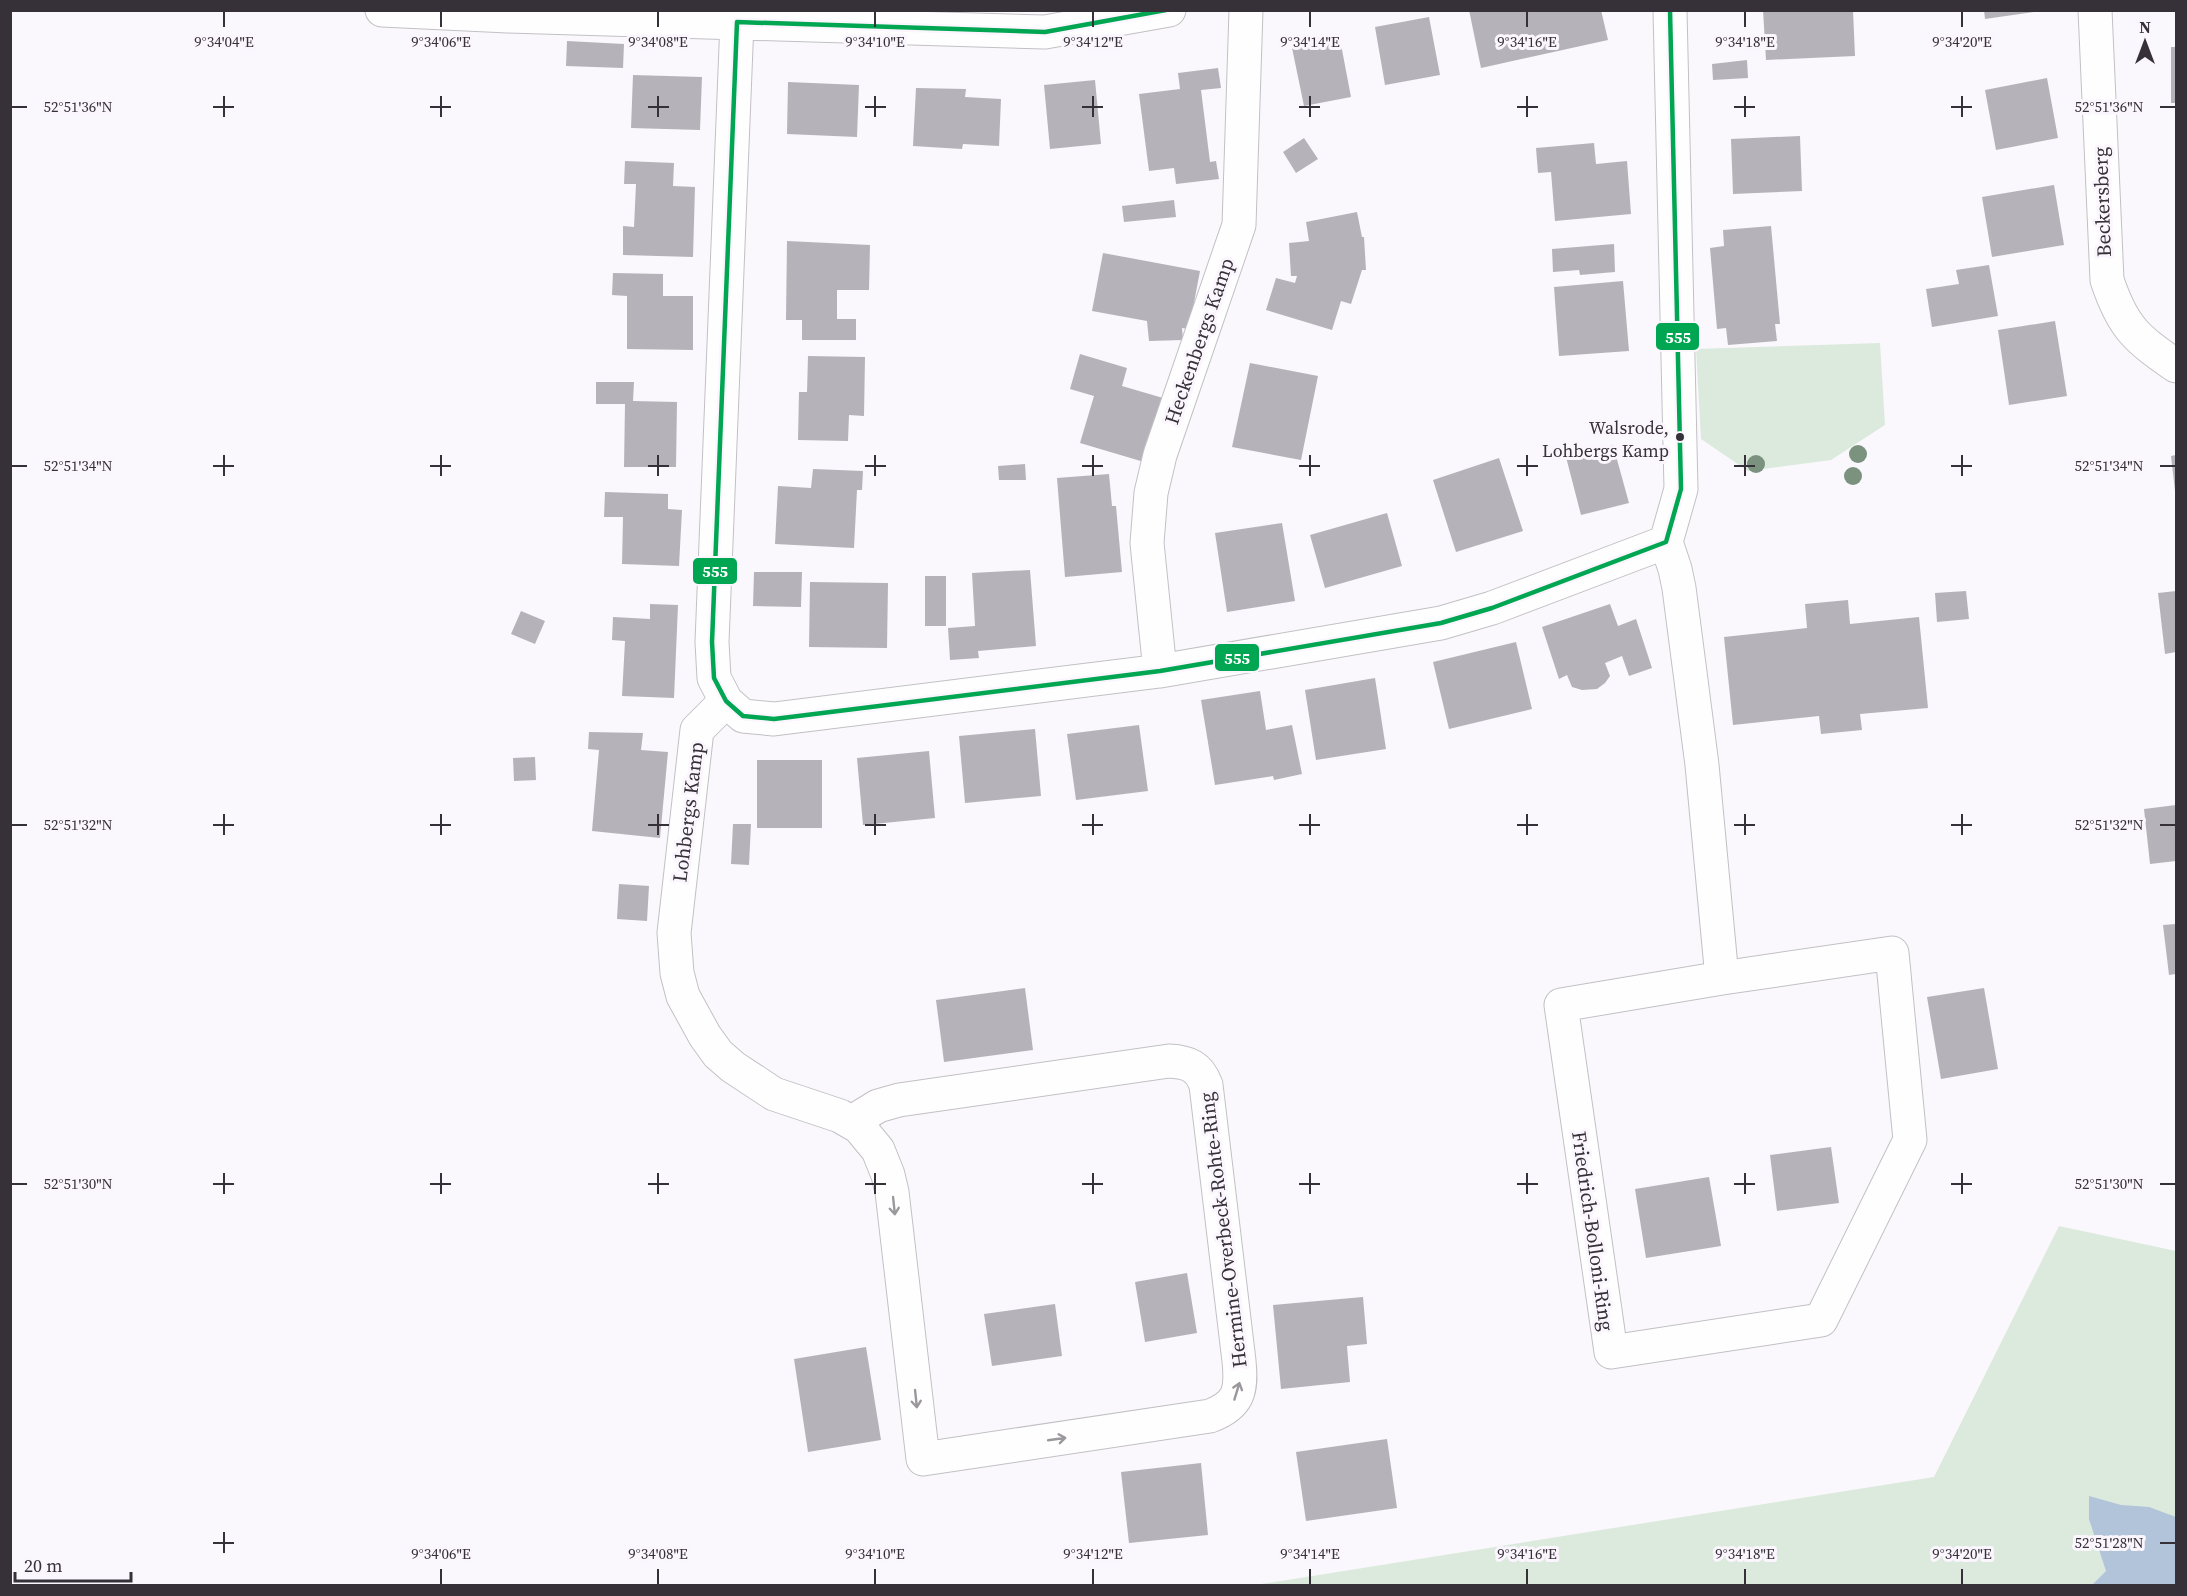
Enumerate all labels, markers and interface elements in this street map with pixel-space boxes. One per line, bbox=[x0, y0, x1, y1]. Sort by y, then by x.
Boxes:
north arrow bbox=[2115, 12, 2175, 72]
text: N bbox=[2139, 16, 2151, 38]
text: 9°34'04"E bbox=[194, 31, 254, 52]
text: 9°34'06"E bbox=[411, 31, 471, 52]
text: 9°34'08"E bbox=[628, 31, 688, 52]
text: 9°34'10"E bbox=[845, 31, 905, 52]
text: 9°34'12"E bbox=[1063, 31, 1123, 52]
text: 9°34'14"E bbox=[1280, 31, 1340, 52]
text: 9°34'16"E bbox=[1497, 31, 1557, 52]
text: 9°34'18"E bbox=[1715, 31, 1775, 52]
text: 9°34'20"E bbox=[1932, 31, 1992, 52]
text: 52°51'36"N bbox=[43, 96, 113, 117]
text: 52°51'36"N bbox=[2074, 96, 2144, 117]
street label: Beckersberg bbox=[2086, 146, 2118, 258]
street label: Heckenbergs Kamp bbox=[1157, 254, 1241, 428]
line badge: 555 bbox=[1655, 322, 1700, 351]
text: 555 bbox=[1665, 326, 1691, 348]
place label: Walsrode, Lohbergs Kamp bbox=[1542, 415, 1669, 463]
marker: Walsrode, Lohbergs Kamp bbox=[1674, 431, 1686, 443]
text: 52°51'34"N bbox=[43, 455, 113, 476]
text: 52°51'34"N bbox=[2074, 455, 2144, 476]
line badge: 555 bbox=[692, 557, 738, 585]
text: 555 bbox=[702, 560, 728, 582]
line badge: 555 bbox=[1214, 643, 1260, 672]
text: 555 bbox=[1224, 647, 1250, 669]
street label: Lohbergs Kamp bbox=[666, 740, 710, 884]
text: 52°51'32"N bbox=[43, 814, 113, 835]
text: 52°51'32"N bbox=[2074, 814, 2144, 835]
street label: Hermine-Overbeck-Rohte-Ring bbox=[1192, 1091, 1254, 1369]
street label: Friedrich-Bolloni-Ring bbox=[1565, 1129, 1621, 1333]
text: 52°51'30"N bbox=[43, 1173, 113, 1194]
text: 52°51'30"N bbox=[2074, 1173, 2144, 1194]
one-way arrow bbox=[889, 1195, 900, 1215]
one-way arrow bbox=[1232, 1382, 1243, 1401]
one-way arrow bbox=[911, 1389, 922, 1409]
one-way arrow bbox=[1046, 1433, 1066, 1444]
text: 52°51'28"N bbox=[2074, 1532, 2144, 1553]
text: 9°34'06"E bbox=[411, 1543, 471, 1564]
text: 9°34'08"E bbox=[628, 1543, 688, 1564]
text: 9°34'10"E bbox=[845, 1543, 905, 1564]
text: 9°34'12"E bbox=[1063, 1543, 1123, 1564]
text: 9°34'14"E bbox=[1280, 1543, 1340, 1564]
text: 9°34'16"E bbox=[1497, 1543, 1557, 1564]
text: 9°34'18"E bbox=[1715, 1543, 1775, 1564]
text: 9°34'20"E bbox=[1932, 1543, 1992, 1564]
scale bar bbox=[15, 1545, 130, 1583]
text: 20 m bbox=[24, 1553, 62, 1578]

